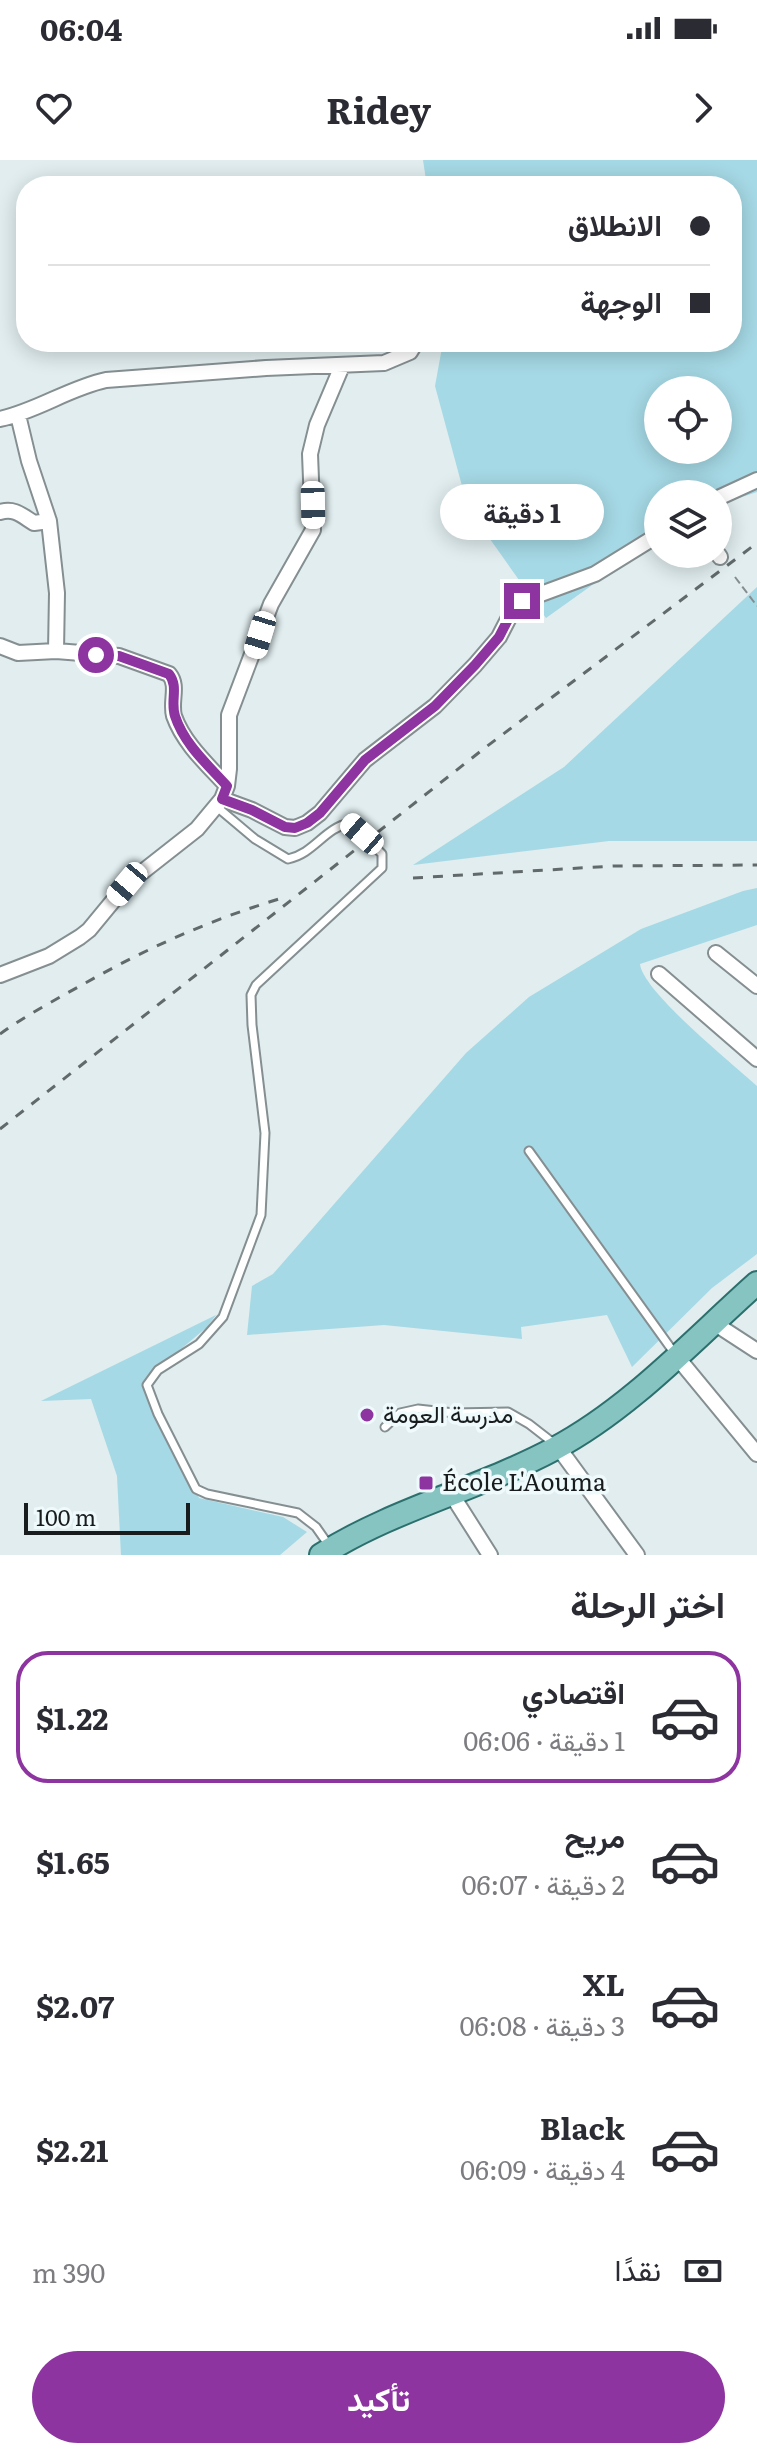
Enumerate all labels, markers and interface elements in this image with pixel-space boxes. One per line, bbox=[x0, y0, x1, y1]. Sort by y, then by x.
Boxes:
text: 06:04 bbox=[40, 6, 122, 50]
text: Ridey bbox=[326, 82, 431, 135]
icon: heart bbox=[32, 86, 76, 130]
icon: forward bbox=[681, 86, 725, 130]
text: الانطلاق bbox=[568, 201, 662, 245]
text: الوجهة bbox=[580, 278, 662, 322]
map controls bbox=[644, 376, 732, 568]
button: locate bbox=[644, 376, 732, 464]
button: layers bbox=[644, 480, 732, 568]
car bbox=[301, 481, 325, 529]
callout: 1 دقيقة bbox=[440, 485, 604, 541]
text: 1 دقيقة bbox=[483, 492, 561, 531]
route end bbox=[504, 583, 540, 619]
car bbox=[242, 609, 278, 661]
route start bbox=[78, 637, 114, 673]
car bbox=[336, 809, 388, 859]
car bbox=[102, 858, 152, 910]
place label: مدرسة العومة bbox=[383, 1395, 513, 1430]
marker: مدرسة العومة bbox=[358, 1406, 376, 1424]
place label: École L'Aouma bbox=[442, 1463, 606, 1498]
marker: École L'Aouma bbox=[417, 1474, 435, 1492]
scale bar bbox=[24, 1499, 190, 1535]
text: 100 m bbox=[36, 1500, 96, 1533]
text: اختر الرحلة bbox=[570, 1576, 725, 1629]
text: اقتصادي bbox=[522, 1669, 625, 1713]
icon: car bbox=[649, 1681, 721, 1753]
text: $1.22 bbox=[36, 1695, 108, 1739]
text: 1 دقيقة · 06:06 bbox=[463, 1720, 625, 1759]
text: مريح bbox=[565, 1813, 625, 1857]
icon: car bbox=[649, 1825, 721, 1897]
text: $1.65 bbox=[36, 1839, 110, 1883]
text: 2 دقيقة · 06:07 bbox=[462, 1864, 625, 1903]
text: XL bbox=[583, 1961, 625, 2005]
icon: car bbox=[649, 1969, 721, 2041]
text: $2.07 bbox=[36, 1983, 114, 2027]
text: 3 دقيقة · 06:08 bbox=[459, 2005, 625, 2044]
text: Black bbox=[540, 2105, 625, 2149]
icon: car bbox=[649, 2113, 721, 2185]
text: $2.21 bbox=[36, 2127, 108, 2171]
text: 4 دقيقة · 06:09 bbox=[460, 2149, 625, 2188]
text: نقدًا bbox=[615, 2246, 661, 2290]
icon: cash bbox=[681, 2249, 725, 2293]
text: 390 m bbox=[32, 2252, 105, 2291]
button: تأكيد bbox=[32, 2351, 725, 2443]

